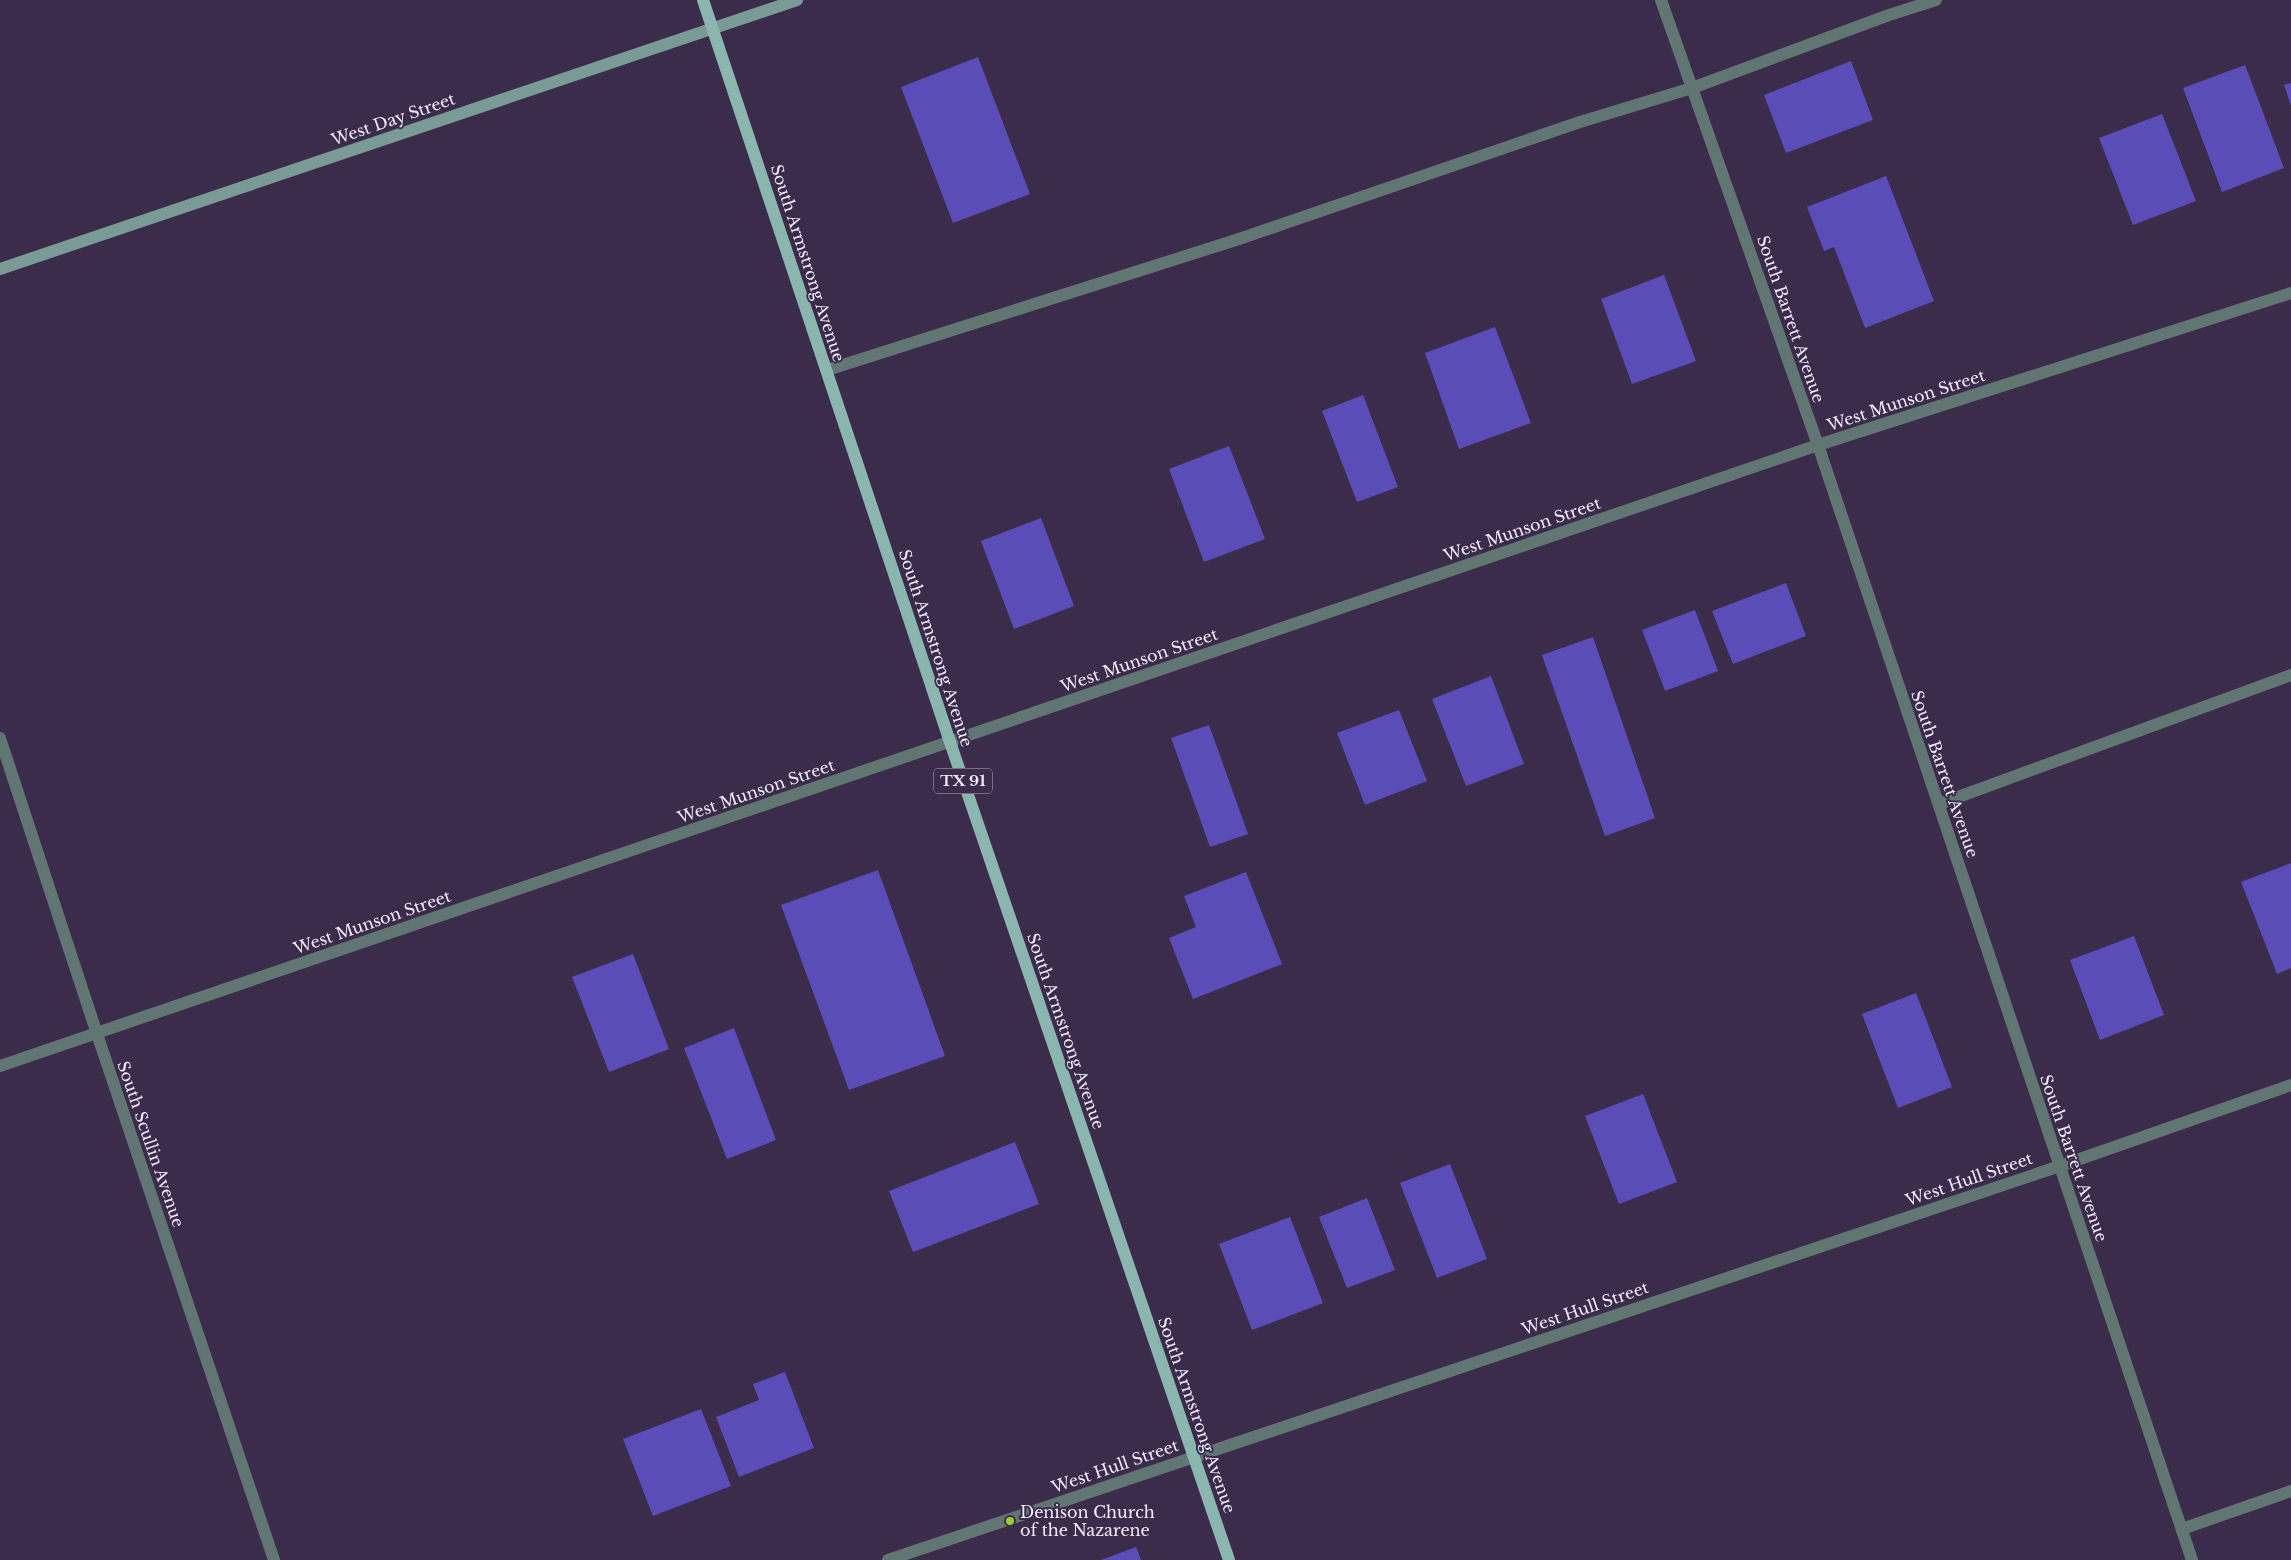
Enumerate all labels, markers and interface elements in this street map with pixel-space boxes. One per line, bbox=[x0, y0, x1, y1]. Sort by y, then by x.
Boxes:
street label: West Day Street bbox=[327, 88, 458, 150]
street label: South Armstrong Avenue bbox=[767, 162, 849, 364]
street label: South Barrett Avenue bbox=[1753, 233, 1829, 405]
street label: West Munson Street bbox=[1823, 365, 1988, 435]
street label: West Munson Street bbox=[1440, 493, 1603, 566]
street label: South Armstrong Avenue bbox=[895, 547, 977, 749]
street label: West Munson Street bbox=[1057, 624, 1220, 697]
street label: South Barrett Avenue bbox=[1907, 688, 1983, 860]
street label: West Munson Street bbox=[674, 755, 837, 828]
road number: TX 91 bbox=[934, 768, 992, 794]
street label: West Munson Street bbox=[290, 886, 453, 959]
street label: South Armstrong Avenue bbox=[1023, 930, 1109, 1132]
street label: South Scullin Avenue bbox=[113, 1058, 189, 1230]
street label: South Barrett Avenue bbox=[2036, 1072, 2112, 1244]
street label: West Hull Street bbox=[1902, 1148, 2035, 1210]
street label: West Hull Street bbox=[1518, 1277, 1651, 1339]
street label: South Armstrong Avenue bbox=[1154, 1314, 1240, 1516]
street label: West Hull Street bbox=[1048, 1435, 1181, 1497]
place label: Denison Church of the Nazarene bbox=[1020, 1502, 1155, 1540]
marker: Denison Church of the Nazarene bbox=[1004, 1515, 1016, 1527]

